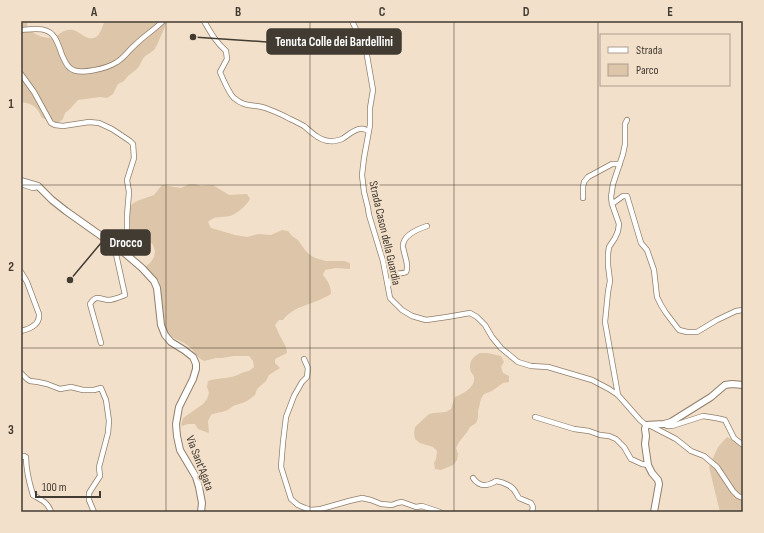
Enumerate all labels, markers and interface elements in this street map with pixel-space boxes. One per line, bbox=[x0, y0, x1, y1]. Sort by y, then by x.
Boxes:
text: A bbox=[90, 4, 98, 20]
text: B bbox=[235, 4, 241, 20]
text: C bbox=[379, 4, 386, 20]
text: D bbox=[523, 4, 530, 20]
text: E bbox=[667, 4, 673, 20]
callout: Tenuta Colle dei Bardellini bbox=[267, 29, 401, 54]
text: Tenuta Colle dei Bardellini bbox=[275, 34, 393, 50]
legend bbox=[600, 34, 730, 86]
text: Strada bbox=[636, 43, 663, 58]
text: Parco bbox=[636, 63, 659, 78]
text: 1 bbox=[8, 96, 14, 112]
street label: Strada Cason della Guardia bbox=[365, 180, 404, 287]
callout: Drocco bbox=[101, 230, 150, 255]
text: Drocco bbox=[110, 235, 143, 251]
text: 2 bbox=[8, 259, 14, 275]
text: 3 bbox=[8, 422, 14, 438]
street label: Via Sant'Agata bbox=[182, 434, 217, 493]
scale bar bbox=[36, 473, 100, 499]
text: 100 m bbox=[42, 480, 67, 495]

